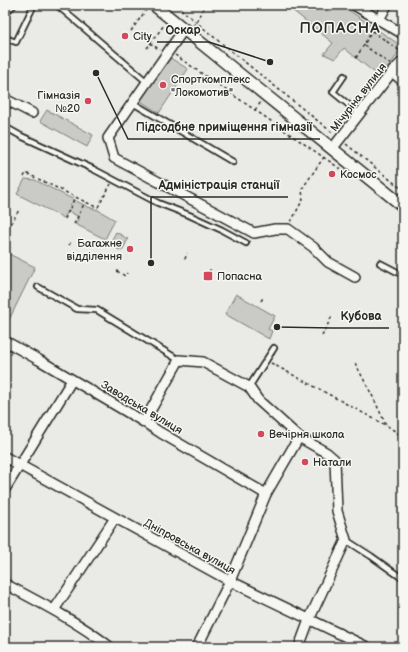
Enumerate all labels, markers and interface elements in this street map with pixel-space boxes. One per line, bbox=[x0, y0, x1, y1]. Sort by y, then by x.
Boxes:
callout: Оскар bbox=[157, 18, 209, 42]
district label: ПОПАСНА bbox=[299, 19, 381, 38]
text: Оскар bbox=[165, 23, 201, 38]
place label: City bbox=[133, 30, 152, 43]
marker: City bbox=[120, 31, 130, 41]
street label: Мічуріна вулиця bbox=[328, 61, 389, 134]
place label: Спорткомплекс "Локомотив" bbox=[171, 73, 251, 99]
marker: Спорткомплекс "Локомотив" bbox=[158, 80, 168, 90]
place label: Гімназія №20 bbox=[37, 89, 81, 115]
marker: Гімназія №20 bbox=[83, 96, 93, 106]
callout: Підсодбне приміщення гімназії bbox=[128, 115, 320, 139]
text: Підсодбне приміщення гімназії bbox=[136, 120, 313, 135]
place label: Космос bbox=[340, 168, 377, 181]
marker: Космос bbox=[327, 169, 337, 179]
callout: Адміністрація станції bbox=[151, 173, 288, 197]
text: Адміністрація станції bbox=[158, 178, 280, 193]
place label: Багажне відділення bbox=[67, 237, 122, 263]
marker: Багажне відділення bbox=[125, 244, 135, 254]
marker: Попасна bbox=[202, 270, 214, 282]
place label: Попасна bbox=[217, 270, 262, 283]
callout: Кубова bbox=[332, 304, 389, 328]
text: Кубова bbox=[341, 309, 382, 324]
street label: Заводська вулиця bbox=[99, 378, 185, 437]
place label: Вечірня школа bbox=[269, 428, 345, 441]
marker: Вечірня школа bbox=[256, 429, 266, 439]
place label: Натали bbox=[313, 456, 351, 469]
marker: Натали bbox=[300, 457, 310, 467]
street label: Дніпровська вулиця bbox=[142, 516, 238, 577]

